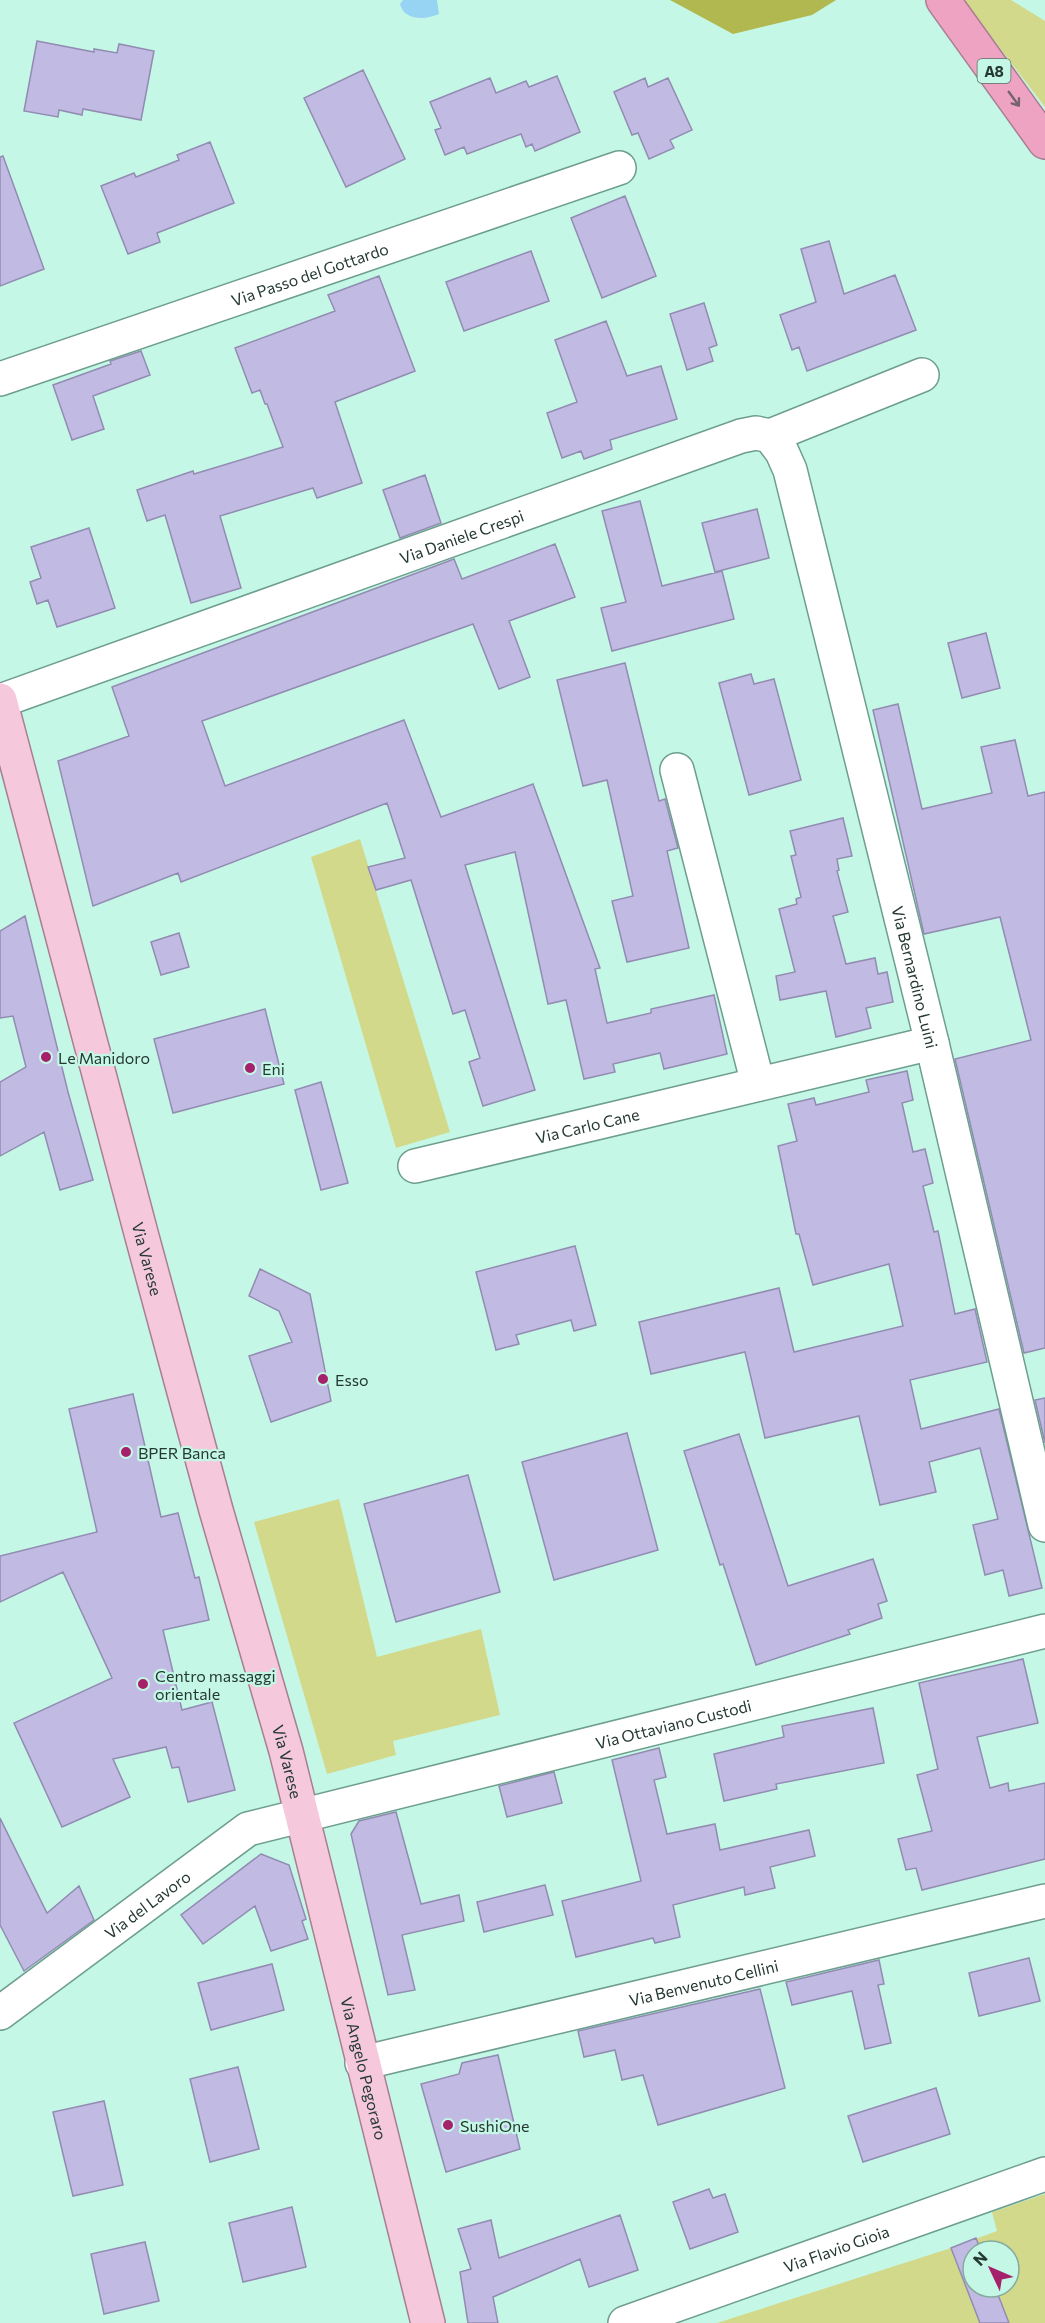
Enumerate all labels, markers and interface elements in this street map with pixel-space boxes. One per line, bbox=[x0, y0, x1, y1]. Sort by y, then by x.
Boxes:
road number: A8 bbox=[978, 59, 1010, 83]
one-way arrow bbox=[1008, 90, 1020, 106]
street label: Via Passo del Gottardo bbox=[229, 238, 391, 309]
street label: Via Daniele Crespi bbox=[397, 505, 526, 567]
street label: Via Bernardino Luini bbox=[889, 904, 942, 1050]
place label: Le Manidoro bbox=[58, 1048, 150, 1067]
marker: Le Manidoro bbox=[39, 1050, 53, 1064]
place label: Eni bbox=[262, 1059, 285, 1078]
marker: Eni bbox=[243, 1061, 257, 1075]
street label: Via Carlo Cane bbox=[533, 1104, 641, 1147]
street label: Via Varese bbox=[129, 1220, 167, 1298]
place label: Esso bbox=[335, 1370, 369, 1389]
marker: Esso bbox=[316, 1372, 330, 1386]
place label: BPER Banca bbox=[138, 1443, 226, 1462]
marker: BPER Banca bbox=[119, 1445, 133, 1459]
place label: Centro massaggi orientale bbox=[155, 1666, 276, 1703]
marker: Centro massaggi orientale bbox=[136, 1677, 150, 1691]
street label: Via Ottaviano Custodi bbox=[593, 1695, 753, 1752]
street label: Via Varese bbox=[269, 1722, 307, 1800]
street label: Via del Lavoro bbox=[100, 1866, 194, 1942]
street label: Via Benvenuto Cellini bbox=[627, 1955, 780, 2009]
street label: Via Angelo Pegoraro bbox=[338, 1994, 392, 2142]
place label: SushiOne bbox=[460, 2116, 530, 2135]
marker: SushiOne bbox=[441, 2118, 455, 2132]
street label: Via Flavio Gioia bbox=[781, 2221, 892, 2276]
north arrow bbox=[961, 2239, 1021, 2299]
text: N bbox=[969, 2247, 991, 2269]

